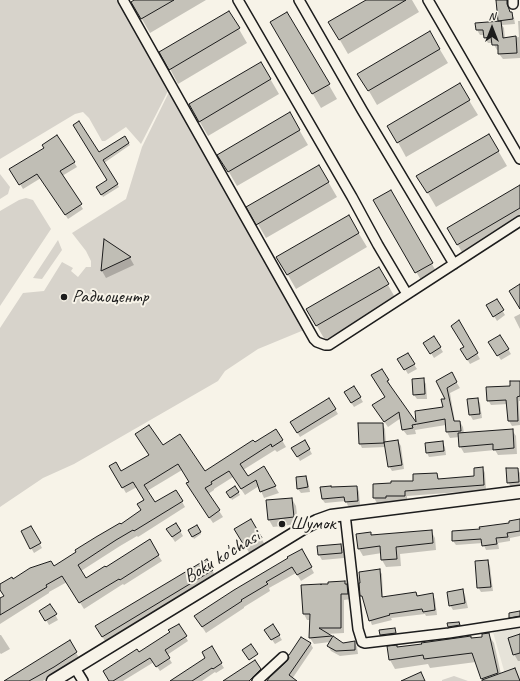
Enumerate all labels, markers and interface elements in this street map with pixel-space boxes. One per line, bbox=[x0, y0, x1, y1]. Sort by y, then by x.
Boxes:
north arrow bbox=[472, 8, 512, 48]
text: N bbox=[489, 9, 495, 23]
place label: Радиоцентр bbox=[72, 286, 148, 308]
marker: Радиоцентр bbox=[59, 292, 69, 302]
place label: Шумок bbox=[290, 513, 335, 535]
marker: Шумок bbox=[277, 519, 287, 529]
street label: Boku ko'chasi bbox=[180, 525, 264, 589]

